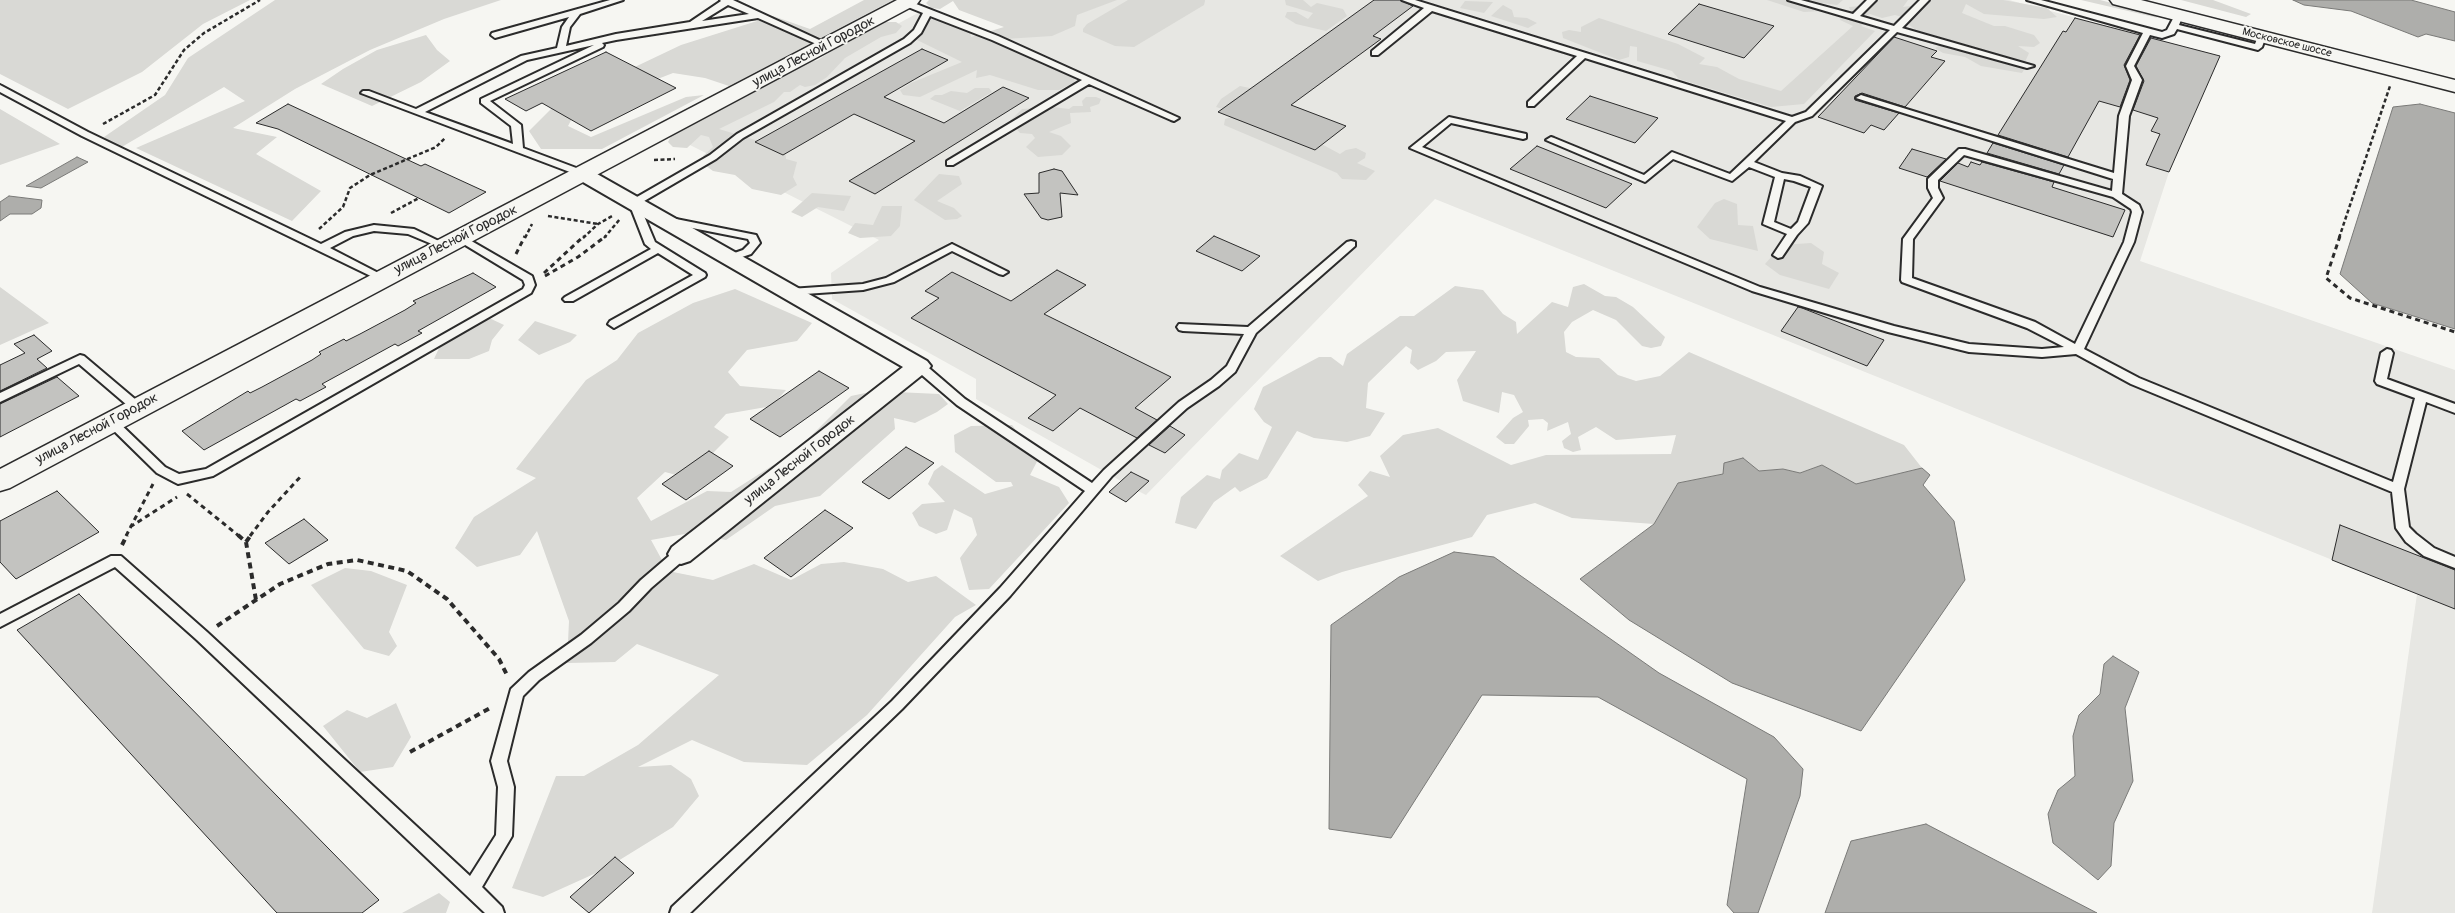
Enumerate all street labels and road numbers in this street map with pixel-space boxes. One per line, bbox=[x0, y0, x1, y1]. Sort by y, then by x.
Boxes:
street label: улица Лесной Городок bbox=[750, 13, 878, 91]
street label: Московское шоссе bbox=[2241, 26, 2333, 60]
street label: улица Лесной Городок bbox=[392, 202, 520, 278]
street label: улица Лесной Городок bbox=[33, 390, 161, 468]
street label: улица Лесной Городок bbox=[741, 411, 859, 509]

